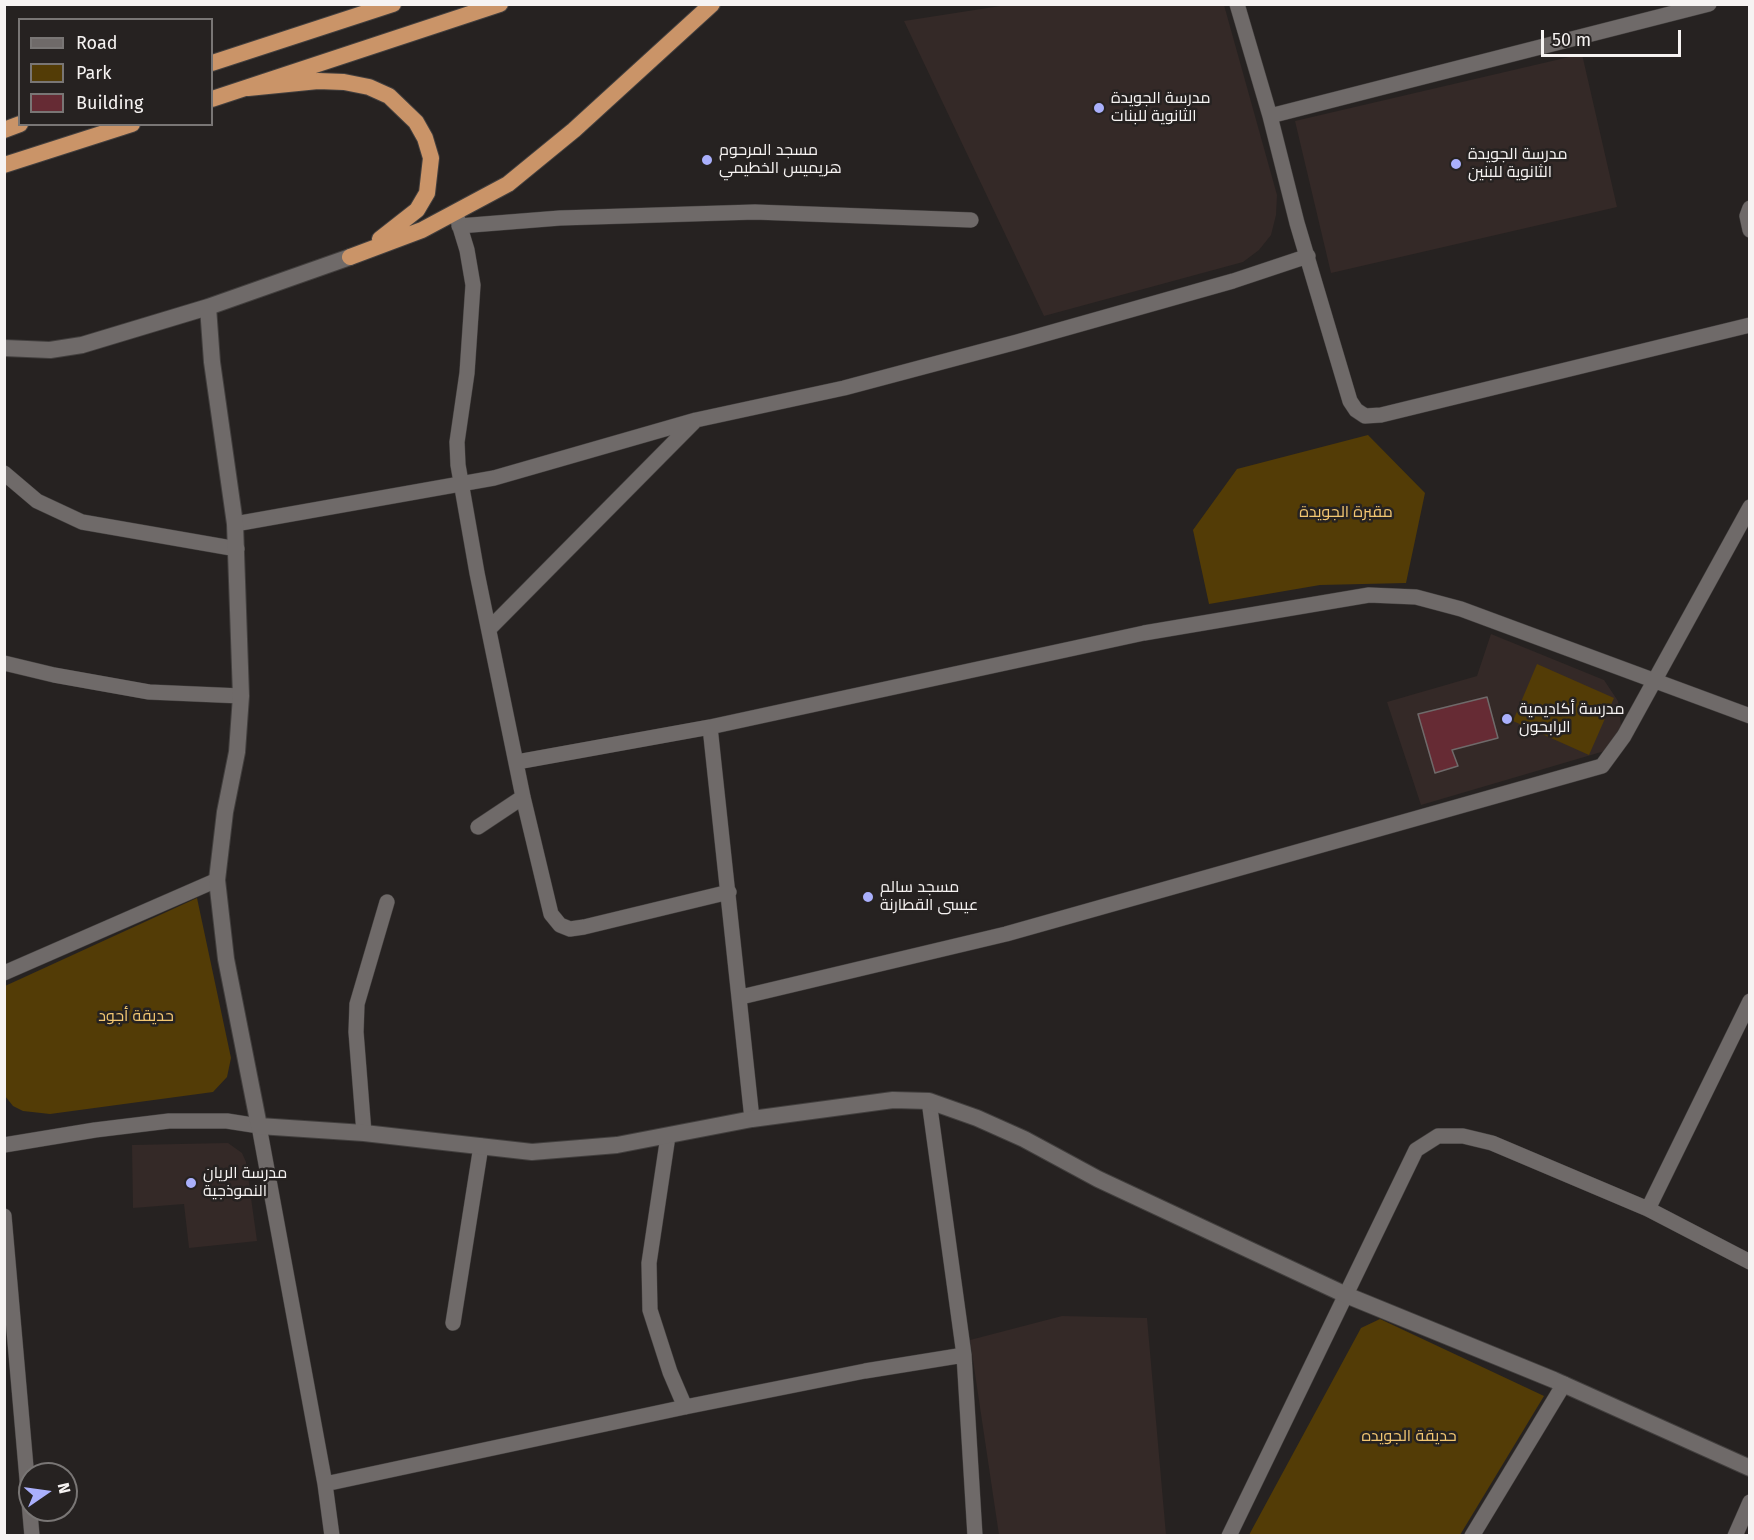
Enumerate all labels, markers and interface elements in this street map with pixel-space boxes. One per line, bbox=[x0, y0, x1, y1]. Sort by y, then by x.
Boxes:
legend bbox=[18, 18, 213, 126]
scale bar bbox=[1544, 18, 1684, 56]
text: 50 m bbox=[1552, 29, 1591, 51]
text: Road bbox=[76, 32, 118, 54]
text: Park bbox=[76, 62, 111, 84]
place label: مدرسة الجويدة الثانوية للبنات bbox=[1111, 89, 1211, 127]
text: Building bbox=[76, 92, 143, 114]
marker: مدرسة الجويدة الثانوية للبنات bbox=[1092, 101, 1106, 115]
place label: مسجد المرحوم هريميس الخطيمي bbox=[719, 141, 842, 179]
place label: مدرسة الجويدة الثانوية للبنين bbox=[1468, 145, 1568, 183]
marker: مسجد المرحوم هريميس الخطيمي bbox=[700, 153, 714, 167]
marker: مدرسة الجويدة الثانوية للبنين bbox=[1449, 157, 1463, 171]
park label: مقبرة الجويدة bbox=[1299, 503, 1393, 523]
place label: مدرسة أكاديمية الرابحون bbox=[1519, 700, 1625, 738]
marker: مدرسة أكاديمية الرابحون bbox=[1500, 712, 1514, 726]
place label: مسجد سالم عيسى القطارنة bbox=[880, 878, 978, 916]
marker: مسجد سالم عيسى القطارنة bbox=[861, 890, 875, 904]
park label: حديقة أجود bbox=[98, 1007, 174, 1027]
place label: مدرسة الريان النموذجية bbox=[203, 1164, 287, 1202]
marker: مدرسة الريان النموذجية bbox=[184, 1176, 198, 1190]
park label: حديقة الجويده bbox=[1361, 1427, 1457, 1447]
north arrow bbox=[18, 1462, 78, 1522]
text: N bbox=[54, 1481, 75, 1496]

